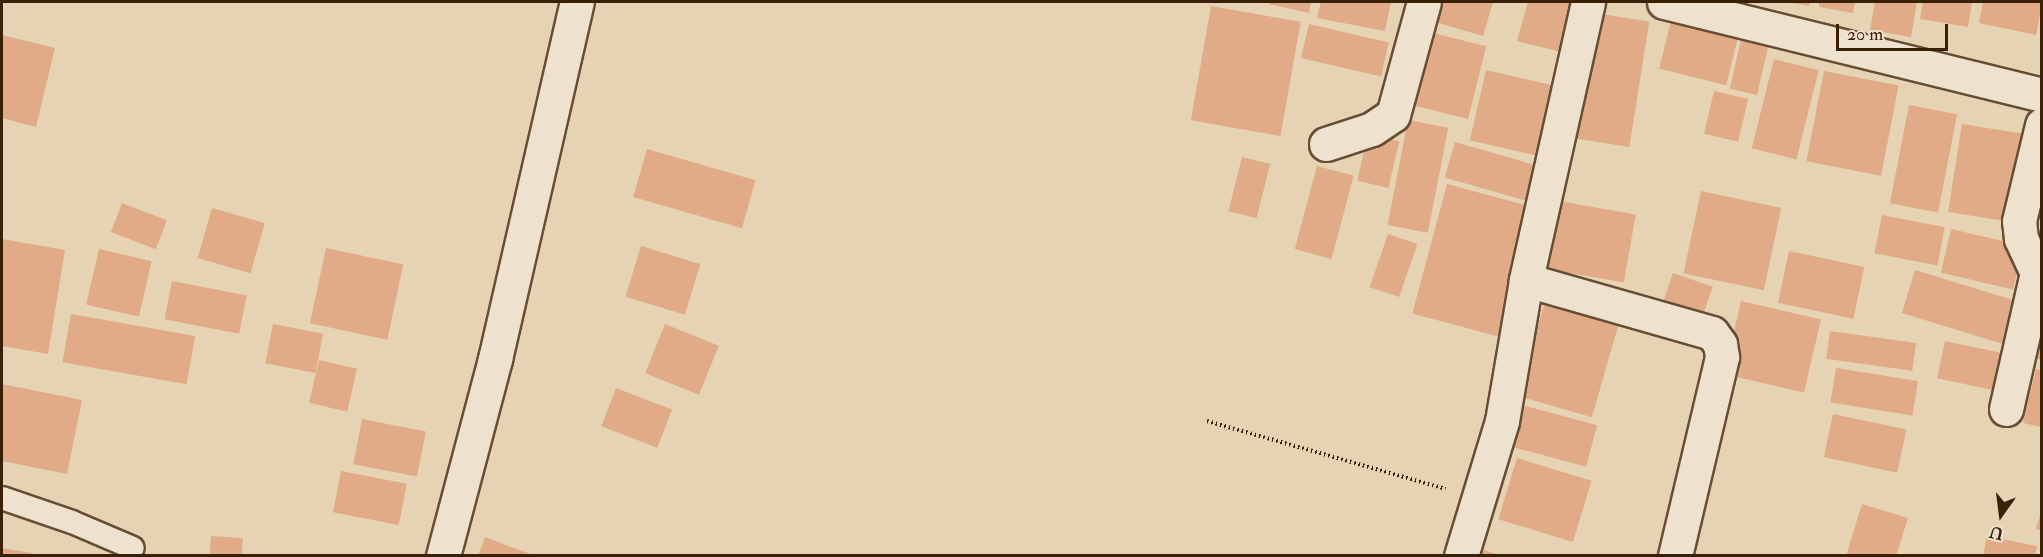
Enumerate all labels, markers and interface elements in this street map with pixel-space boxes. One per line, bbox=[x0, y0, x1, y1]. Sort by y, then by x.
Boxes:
scale bar bbox=[1839, 12, 1952, 50]
text: 20 m bbox=[1847, 23, 1883, 46]
north arrow bbox=[1971, 485, 2031, 545]
text: U bbox=[1988, 521, 2006, 544]

